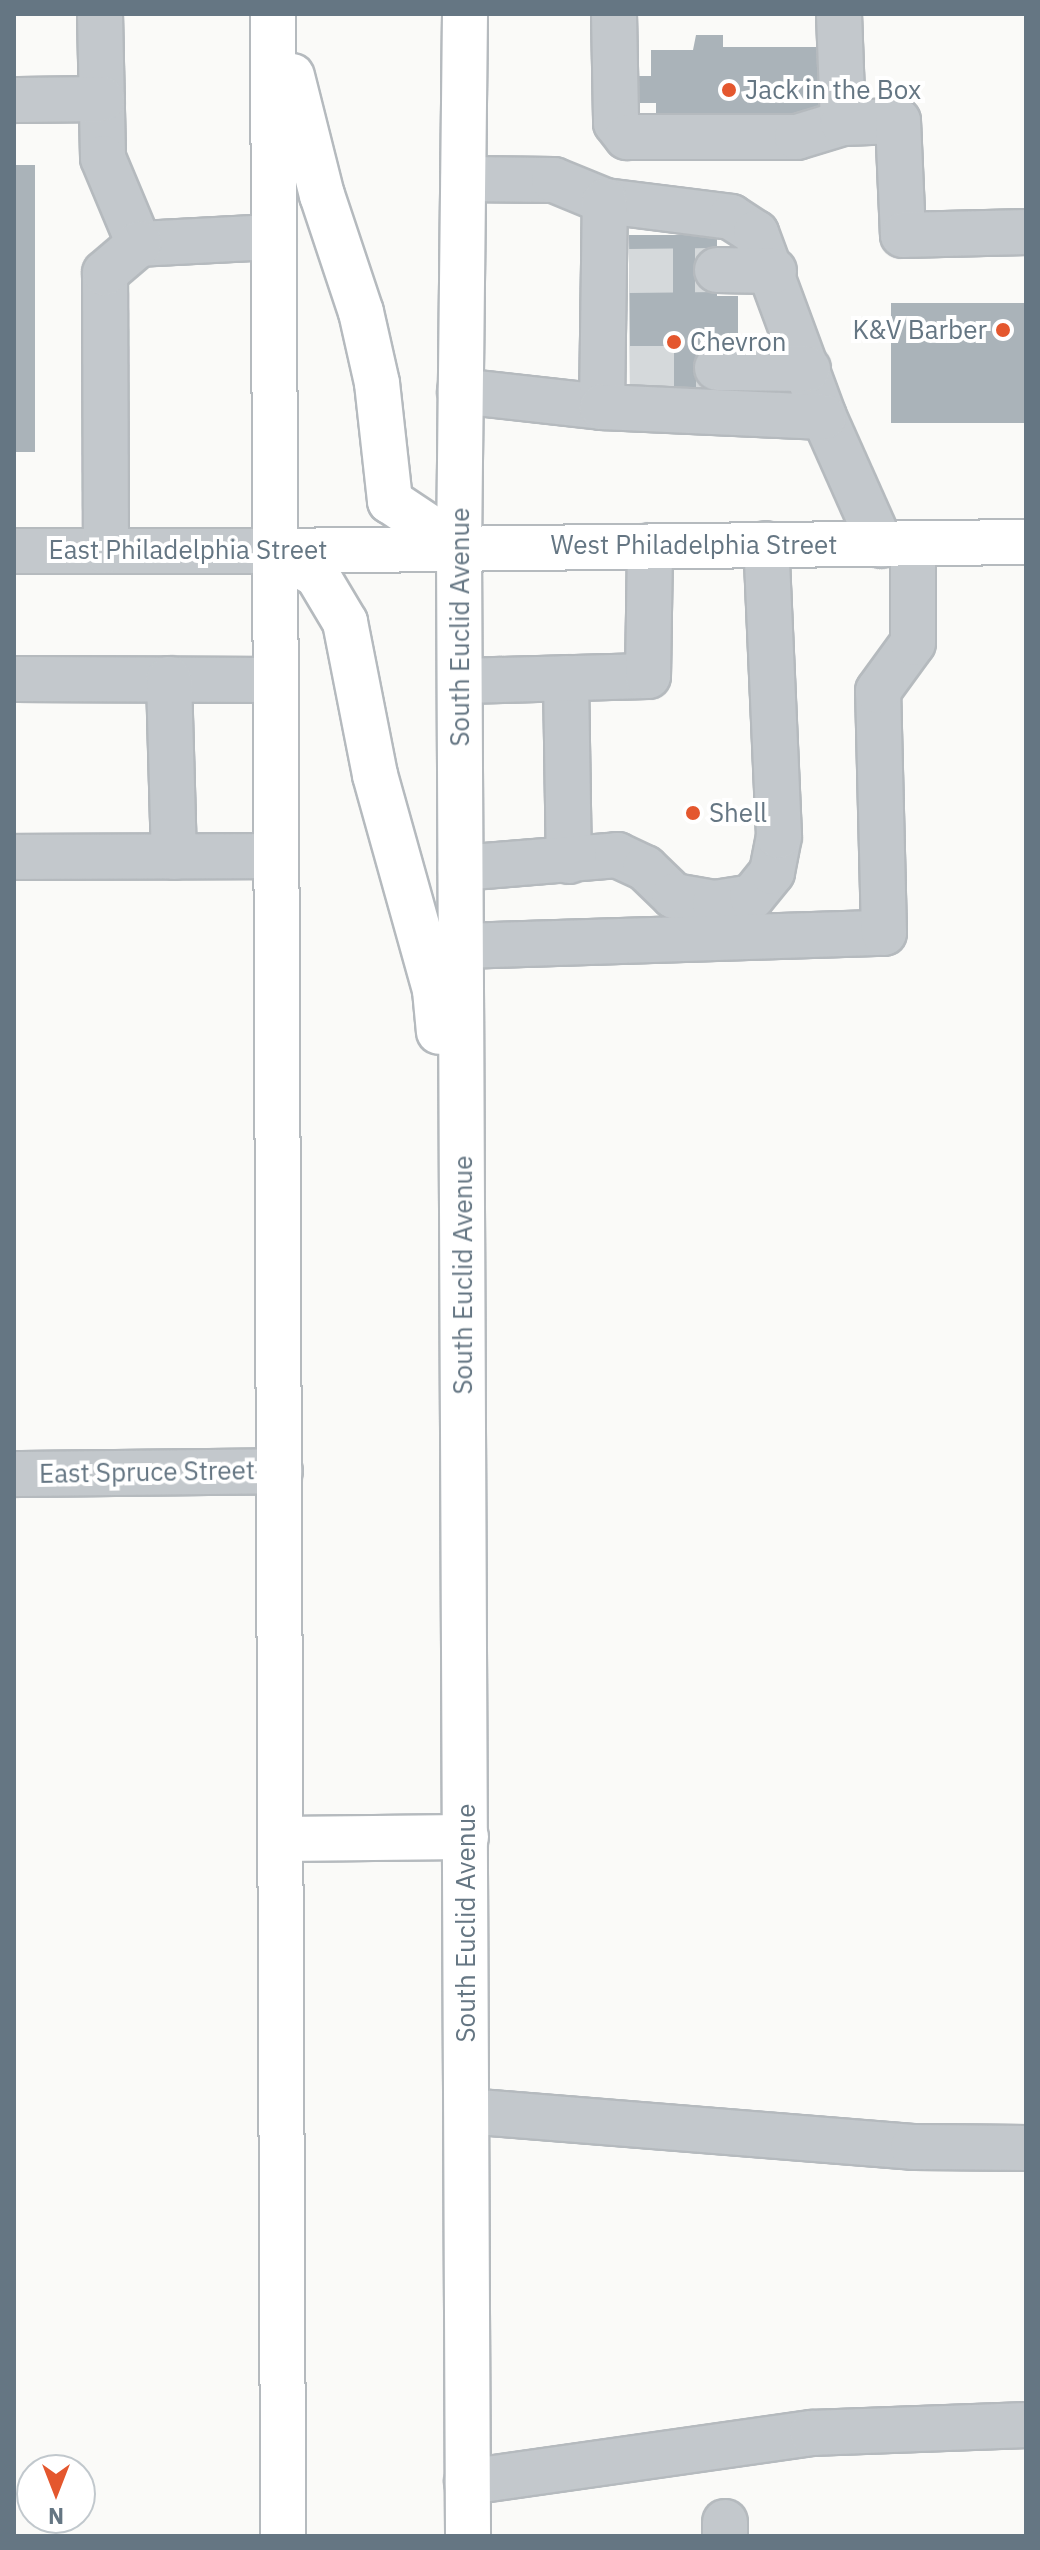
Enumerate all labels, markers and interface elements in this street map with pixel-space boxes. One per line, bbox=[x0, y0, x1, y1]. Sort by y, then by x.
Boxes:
place label: Jack in the Box bbox=[745, 74, 921, 106]
marker: Jack in the Box bbox=[720, 81, 738, 99]
place label: K&V Barber bbox=[853, 314, 987, 346]
marker: K&V Barber bbox=[994, 321, 1012, 339]
place label: Chevron bbox=[690, 326, 787, 358]
marker: Chevron bbox=[665, 333, 683, 351]
street label: South Euclid Avenue bbox=[444, 507, 476, 747]
street label: West Philadelphia Street bbox=[551, 529, 837, 561]
street label: East Philadelphia Street bbox=[49, 534, 327, 566]
place label: Shell bbox=[709, 797, 767, 829]
marker: Shell bbox=[684, 804, 702, 822]
street label: South Euclid Avenue bbox=[447, 1155, 479, 1395]
street label: East Spruce Street bbox=[39, 1455, 255, 1489]
street label: South Euclid Avenue bbox=[450, 1803, 482, 2043]
north arrow bbox=[16, 2454, 96, 2534]
text: N bbox=[48, 2502, 64, 2531]

